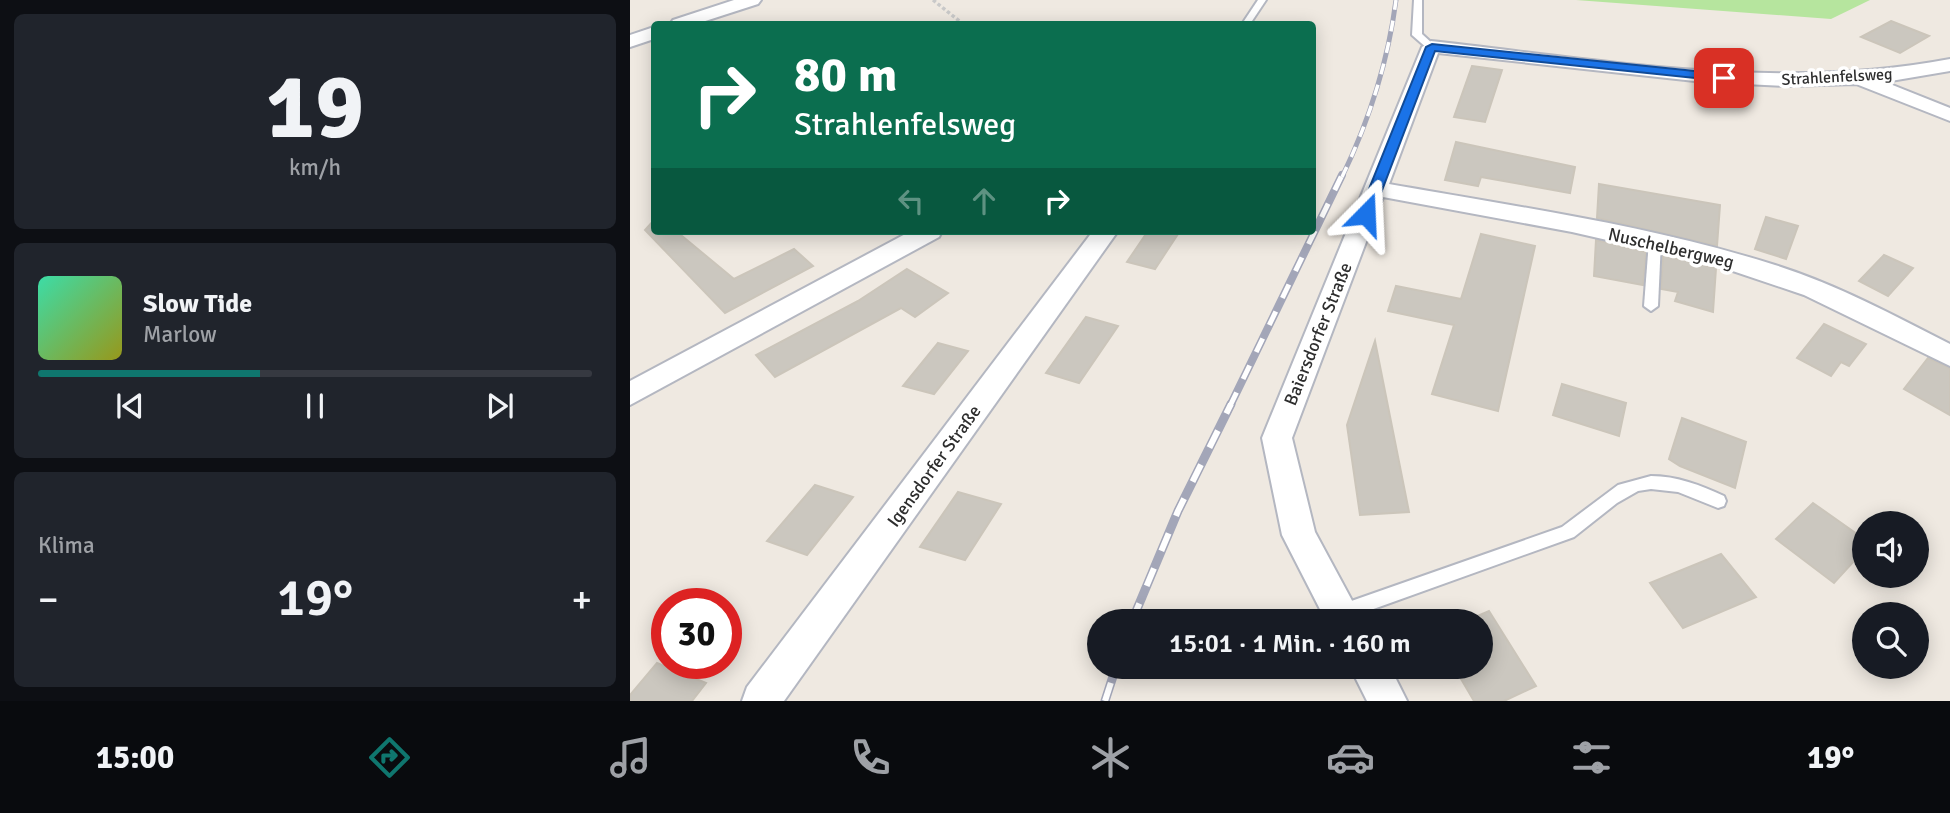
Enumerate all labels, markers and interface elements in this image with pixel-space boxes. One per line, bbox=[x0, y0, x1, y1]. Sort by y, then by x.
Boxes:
text: 80 m bbox=[794, 45, 897, 105]
pin bbox=[1694, 48, 1754, 108]
icon: right bbox=[679, 49, 770, 140]
text: 19 bbox=[266, 51, 364, 164]
icon: arrive bbox=[1705, 59, 1743, 97]
street label: Strahlenfelsweg bbox=[1781, 64, 1893, 90]
text: Strahlenfelsweg bbox=[794, 105, 1016, 144]
text: km/h bbox=[289, 153, 341, 182]
position arrow bbox=[1329, 177, 1403, 251]
icon: left bbox=[892, 182, 930, 220]
icon: ahead bbox=[965, 182, 1003, 220]
icon: right bbox=[1038, 182, 1076, 220]
street label: Nuschelbergweg bbox=[1606, 223, 1736, 273]
street label: Baiersdorfer Straße bbox=[1279, 259, 1357, 409]
text: Slow Tide bbox=[143, 288, 252, 320]
text: Marlow bbox=[143, 320, 217, 349]
icon: previous bbox=[111, 387, 149, 425]
icon: pause bbox=[296, 387, 334, 425]
icon: next bbox=[481, 387, 519, 425]
street label: Igensdorfer Straße bbox=[882, 401, 986, 531]
map controls bbox=[1852, 511, 1929, 679]
button: sound bbox=[1852, 511, 1929, 588]
text: Klima bbox=[38, 531, 95, 560]
text: 19° bbox=[277, 566, 353, 630]
text: − bbox=[38, 576, 59, 623]
text: + bbox=[571, 576, 592, 623]
speed limit sign: 30 bbox=[651, 588, 742, 679]
button: search bbox=[1852, 602, 1929, 679]
text: 15:01 · 1 Min. · 160 m bbox=[1169, 628, 1411, 660]
icon: directions bbox=[365, 733, 414, 782]
icon: music bbox=[606, 733, 655, 782]
icon: phone bbox=[846, 733, 895, 782]
icon: climate bbox=[1086, 733, 1135, 782]
icon: car bbox=[1326, 733, 1375, 782]
icon: filters bbox=[1567, 733, 1616, 782]
text: 15:00 bbox=[96, 738, 174, 777]
text: 19° bbox=[1807, 738, 1854, 777]

